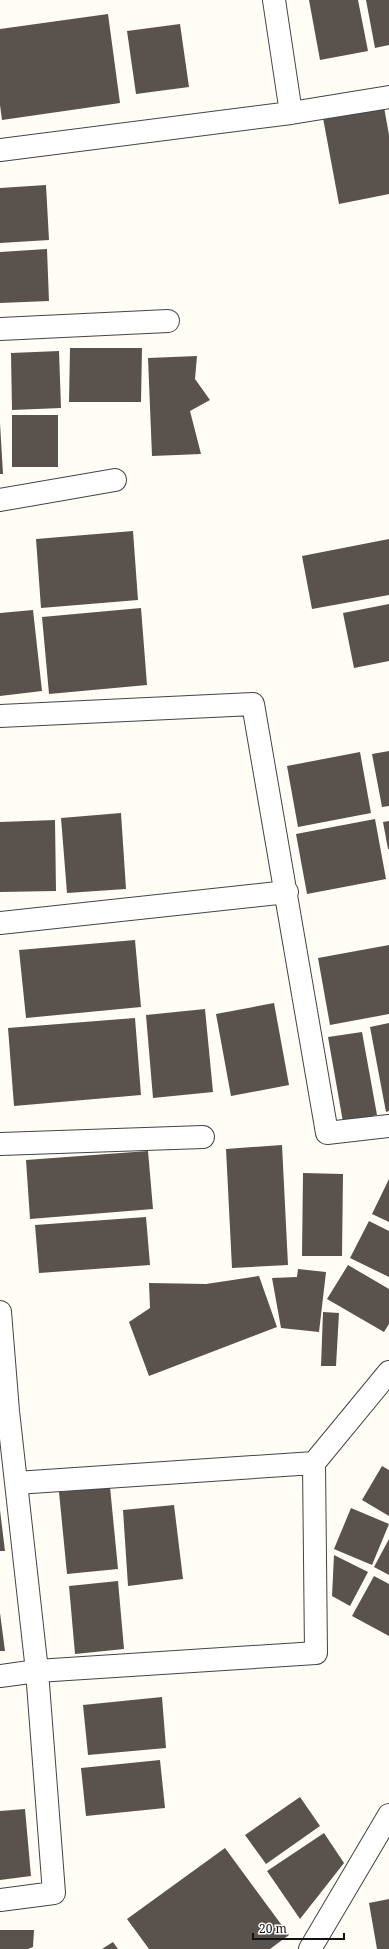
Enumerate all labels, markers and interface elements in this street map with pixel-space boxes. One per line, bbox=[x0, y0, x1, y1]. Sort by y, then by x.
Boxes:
scale bar bbox=[253, 1915, 344, 1941]
text: 20 m bbox=[259, 1920, 287, 1937]

